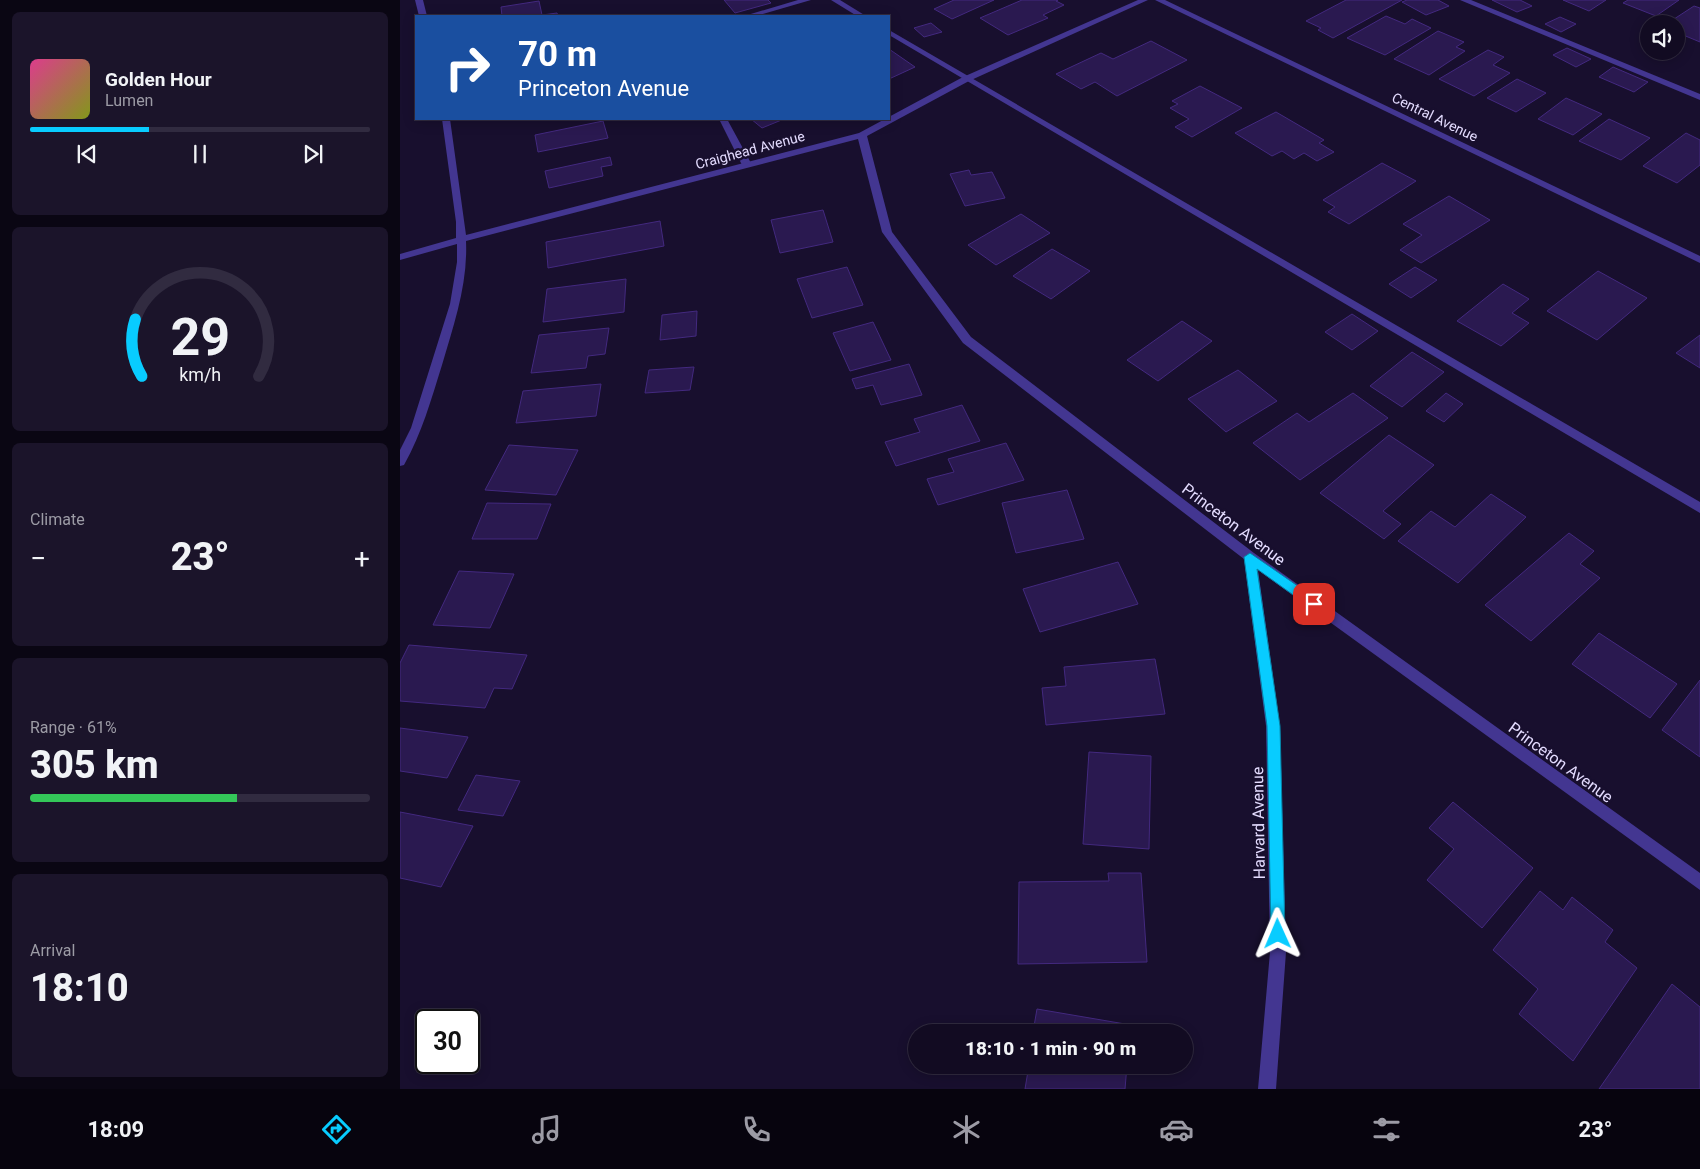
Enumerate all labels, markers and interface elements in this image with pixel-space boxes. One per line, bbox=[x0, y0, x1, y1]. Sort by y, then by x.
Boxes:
map controls bbox=[1640, 15, 1685, 60]
button: sound bbox=[1640, 15, 1685, 60]
text: 70 m bbox=[518, 34, 597, 75]
icon: right bbox=[435, 35, 500, 100]
text: Golden Hour bbox=[105, 68, 212, 91]
text: Princeton Avenue bbox=[518, 76, 689, 101]
street label: Central Avenue bbox=[1389, 89, 1481, 145]
text: Lumen bbox=[105, 91, 153, 110]
street label: Craighead Avenue bbox=[694, 128, 806, 172]
icon: previous bbox=[73, 140, 101, 168]
icon: pause bbox=[186, 140, 214, 168]
icon: next bbox=[299, 140, 327, 168]
text: 29 bbox=[170, 307, 230, 368]
text: km/h bbox=[179, 364, 221, 385]
street label: Princeton Avenue bbox=[1178, 479, 1289, 569]
text: Climate bbox=[30, 510, 85, 529]
text: 23° bbox=[171, 535, 229, 579]
text: − bbox=[30, 542, 46, 575]
text: + bbox=[354, 542, 370, 575]
pin bbox=[1293, 583, 1335, 625]
icon: arrive bbox=[1300, 590, 1328, 618]
text: Range · 61% bbox=[30, 718, 117, 737]
street label: Princeton Avenue bbox=[1505, 718, 1617, 807]
text: 305 km bbox=[30, 743, 159, 787]
street label: Harvard Avenue bbox=[1248, 767, 1269, 879]
position arrow bbox=[1251, 907, 1303, 959]
text: Arrival bbox=[30, 941, 75, 960]
text: 18:10 bbox=[30, 966, 129, 1010]
speed limit sign: 30 bbox=[415, 1009, 480, 1074]
text: 18:10 · 1 min · 90 m bbox=[965, 1037, 1136, 1060]
icon: directions bbox=[319, 1112, 354, 1147]
icon: music bbox=[529, 1112, 564, 1147]
icon: phone bbox=[739, 1112, 774, 1147]
icon: climate bbox=[949, 1112, 984, 1147]
icon: car bbox=[1159, 1112, 1194, 1147]
icon: filters bbox=[1369, 1112, 1404, 1147]
text: 18:09 bbox=[87, 1117, 144, 1142]
text: 23° bbox=[1579, 1117, 1612, 1142]

